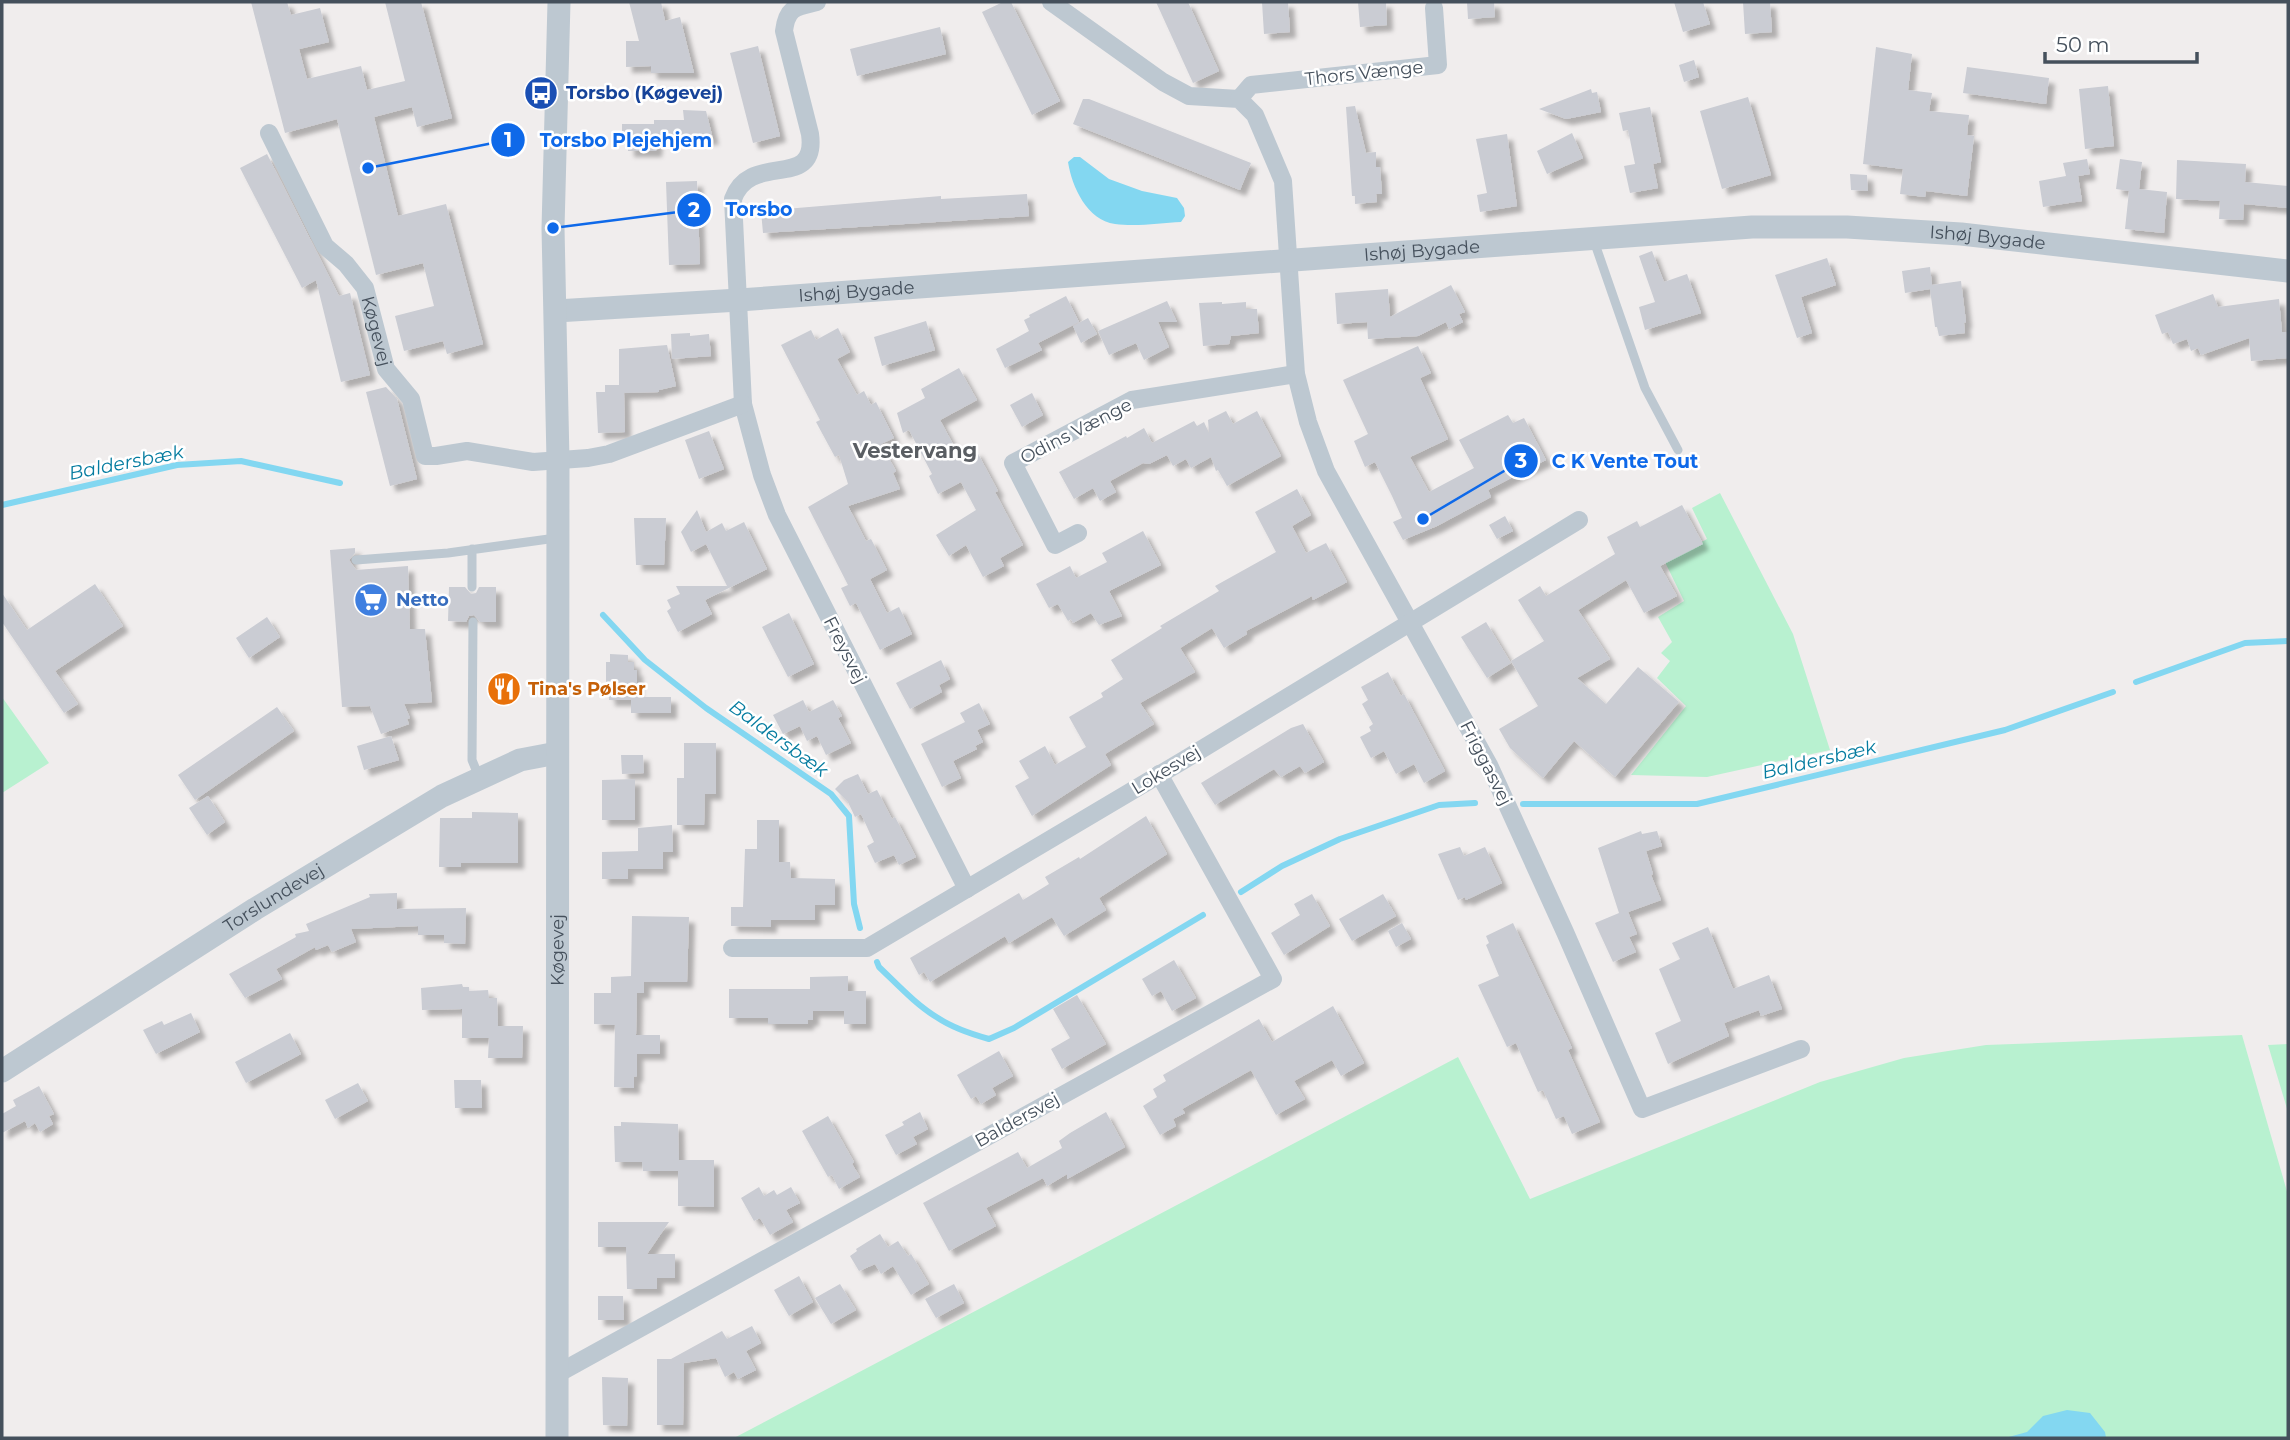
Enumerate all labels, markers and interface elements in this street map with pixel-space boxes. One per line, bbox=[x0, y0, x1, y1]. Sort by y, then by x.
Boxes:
scale bar bbox=[2045, 21, 2197, 65]
text: 50 m bbox=[2056, 32, 2110, 57]
street label: Thors Vænge bbox=[1304, 56, 1425, 90]
bus stop icon: Torsbo (Køgevej) bbox=[522, 74, 560, 112]
place label: Torsbo (Køgevej) bbox=[566, 82, 723, 104]
callout: Torsbo Plejehjem bbox=[490, 120, 726, 160]
text: 1 bbox=[504, 127, 512, 152]
text: Torsbo Plejehjem bbox=[540, 129, 712, 152]
callout: Torsbo bbox=[677, 190, 807, 230]
text: 2 bbox=[688, 197, 700, 222]
text: Torsbo bbox=[726, 198, 792, 221]
street label: Ishøj Bygade bbox=[1929, 221, 2047, 255]
street label: Ishøj Bygade bbox=[1363, 236, 1481, 266]
street label: Ishøj Bygade bbox=[797, 276, 915, 307]
street label: Køgevej bbox=[357, 294, 396, 369]
street label: Odins Vænge bbox=[1016, 393, 1136, 469]
district label: Vestervang bbox=[852, 438, 977, 463]
water label: Baldersbæk bbox=[67, 440, 186, 485]
callout: C K Vente Tout bbox=[1503, 441, 1713, 481]
text: 3 bbox=[1514, 448, 1527, 473]
text: C K Vente Tout bbox=[1552, 450, 1698, 473]
supermarket icon: Netto bbox=[352, 581, 390, 619]
place label: Netto bbox=[396, 589, 449, 611]
street label: Freysvej bbox=[819, 613, 871, 687]
restaurant icon: Tina's Pølser bbox=[485, 670, 523, 708]
place label: Tina's Pølser bbox=[528, 678, 646, 700]
water label: Baldersbæk bbox=[725, 695, 833, 782]
street label: Friggasvej bbox=[1455, 717, 1517, 809]
water label: Baldersbæk bbox=[1760, 735, 1879, 784]
street label: Lokesvej bbox=[1127, 741, 1205, 799]
street label: Torslundevej bbox=[219, 859, 328, 937]
street label: Køgevej bbox=[546, 914, 569, 986]
street label: Baldersvej bbox=[971, 1088, 1063, 1152]

